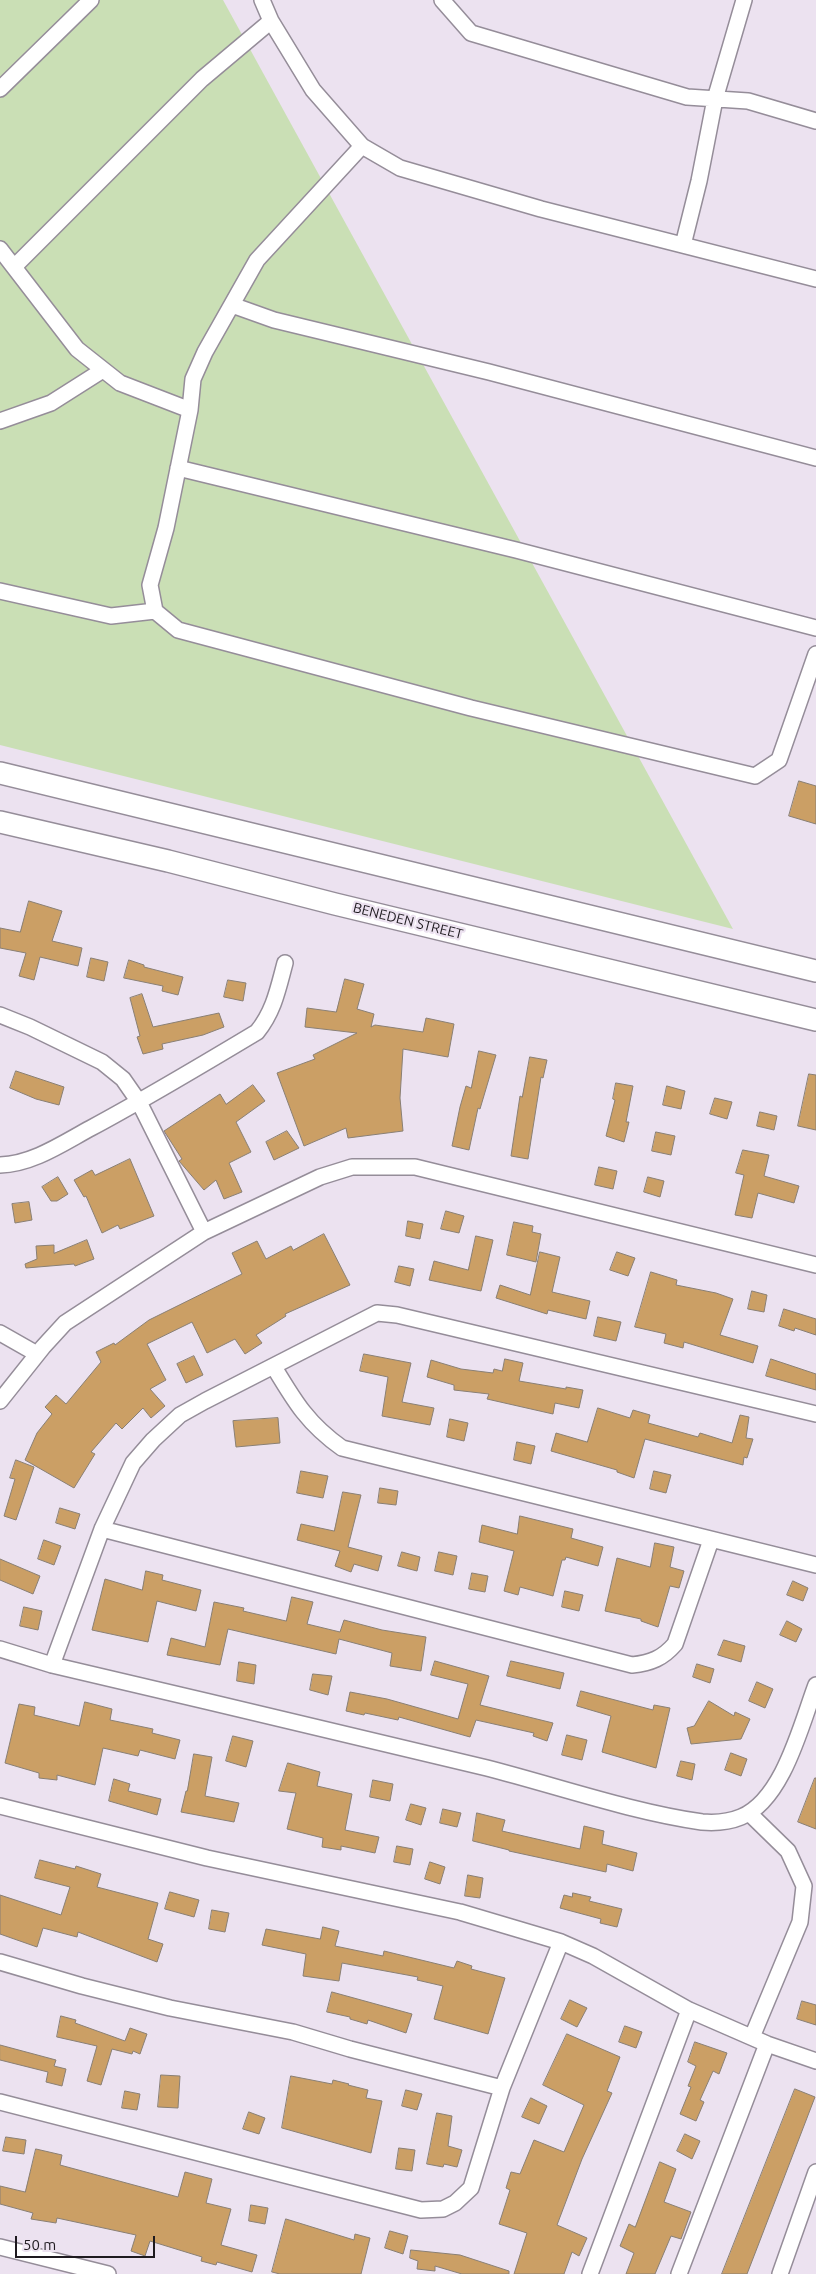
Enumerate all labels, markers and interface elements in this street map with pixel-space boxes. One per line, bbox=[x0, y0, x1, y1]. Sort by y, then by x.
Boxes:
street label: BENEDEN STREET bbox=[351, 899, 465, 943]
scale bar bbox=[18, 2226, 158, 2258]
text: 50 m bbox=[23, 2236, 56, 2253]

